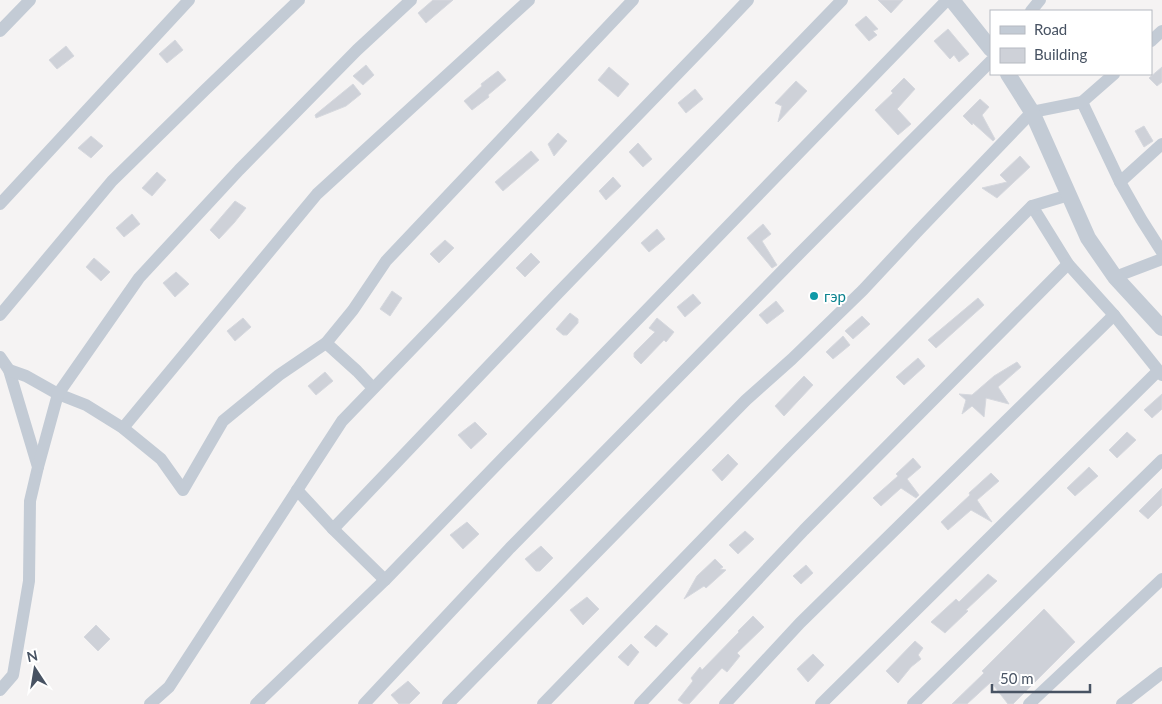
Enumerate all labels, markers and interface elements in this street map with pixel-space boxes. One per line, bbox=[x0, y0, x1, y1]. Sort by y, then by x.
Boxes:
legend bbox=[990, 10, 1152, 75]
text: Road bbox=[1034, 20, 1067, 38]
text: Building bbox=[1034, 45, 1087, 63]
place label: гэр bbox=[824, 287, 846, 305]
marker: гэр bbox=[808, 290, 820, 302]
north arrow bbox=[10, 644, 60, 694]
text: N bbox=[25, 646, 39, 665]
scale bar bbox=[992, 662, 1090, 694]
text: 50 m bbox=[1000, 669, 1034, 687]

